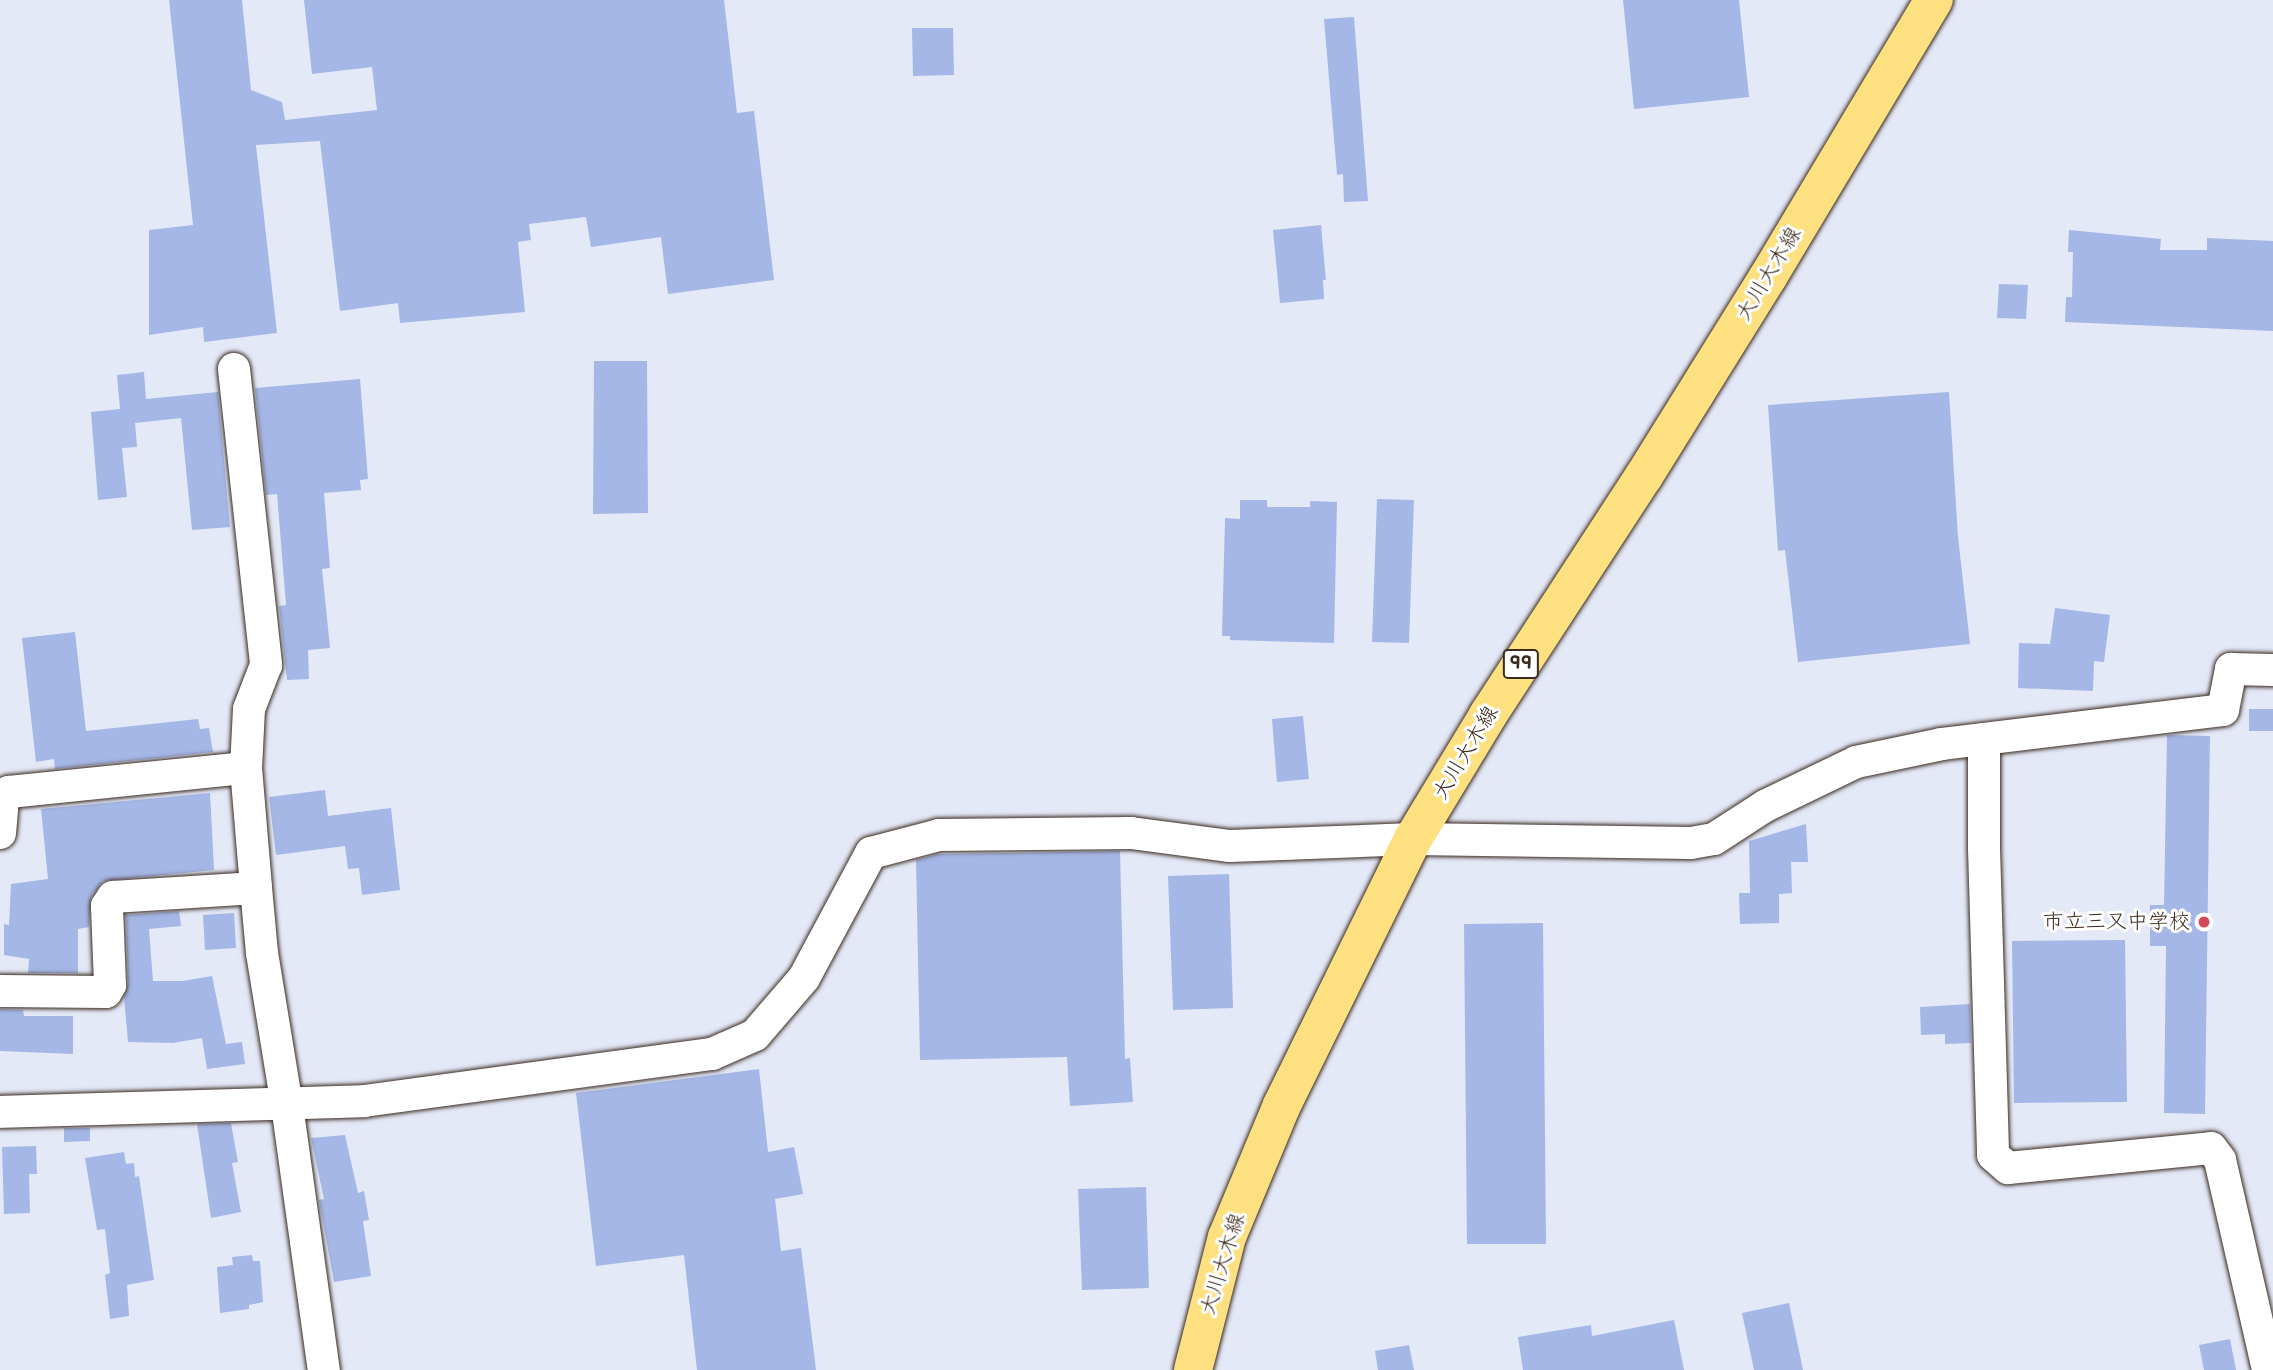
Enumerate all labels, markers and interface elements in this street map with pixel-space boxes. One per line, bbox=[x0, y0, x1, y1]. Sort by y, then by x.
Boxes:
street label: 大川大木線 bbox=[1731, 223, 1807, 325]
road number: 99 bbox=[1502, 649, 1540, 680]
street label: 大川大木線 bbox=[1428, 702, 1504, 804]
place label: 市立三又中学校 bbox=[2043, 909, 2190, 935]
marker: 市立三又中学校 bbox=[2196, 914, 2212, 930]
street label: 大川大木線 bbox=[1196, 1210, 1250, 1318]

